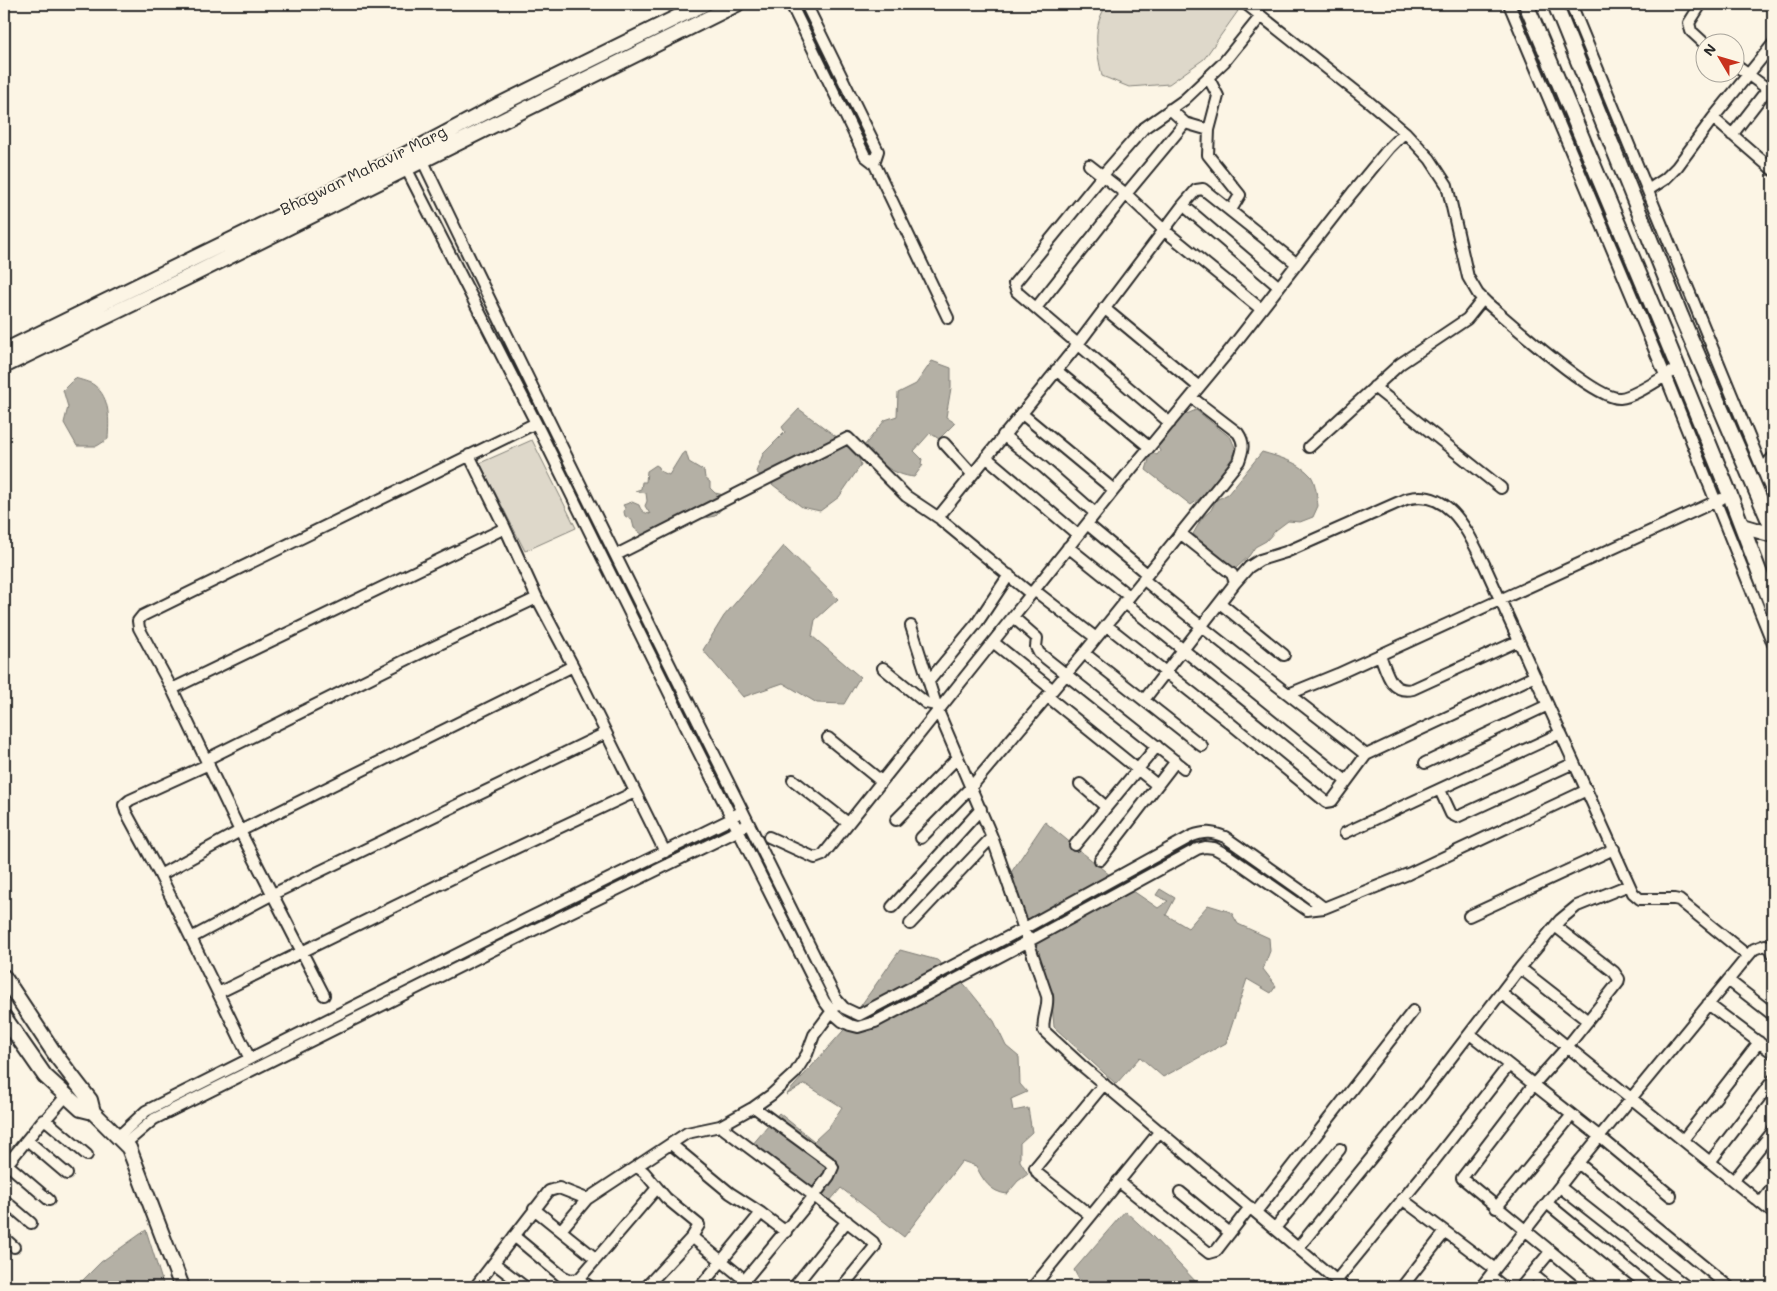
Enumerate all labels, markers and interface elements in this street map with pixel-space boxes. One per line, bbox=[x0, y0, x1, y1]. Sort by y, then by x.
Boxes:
north arrow bbox=[1694, 32, 1744, 82]
text: N bbox=[1699, 40, 1720, 60]
street label: Bhagwan Mahavir Marg bbox=[276, 120, 450, 219]

